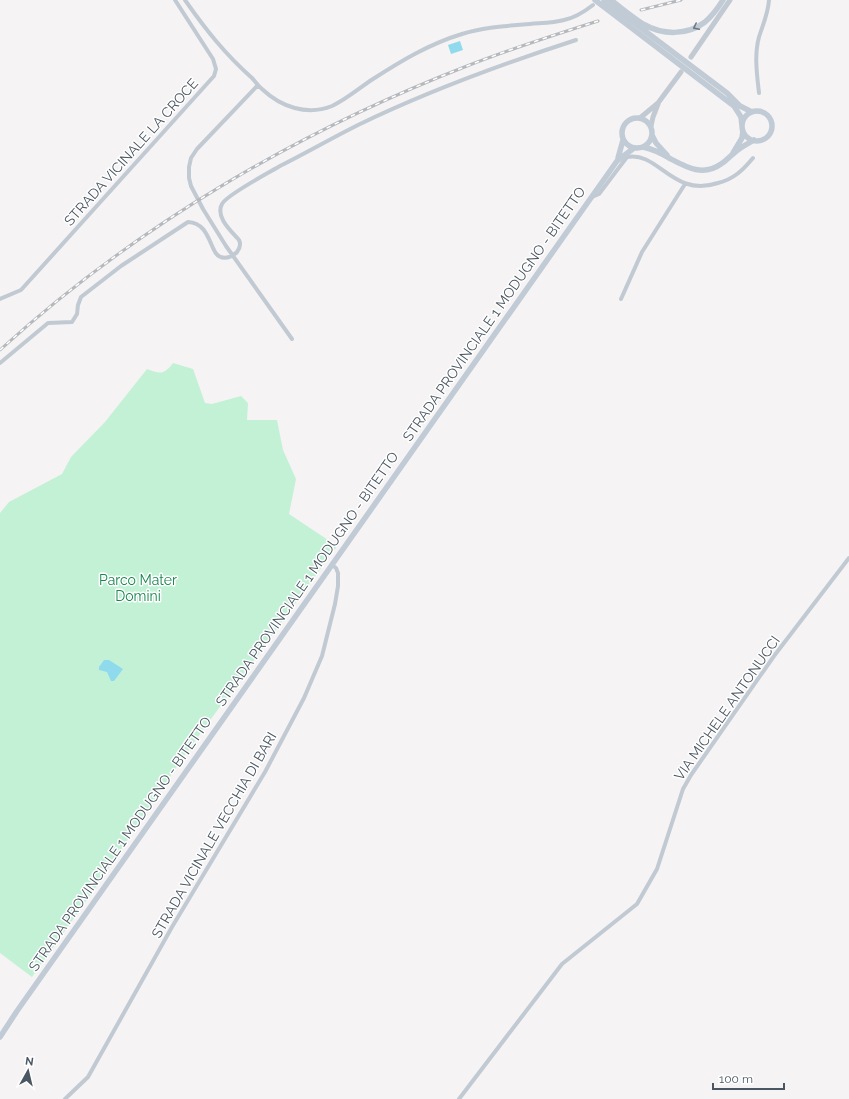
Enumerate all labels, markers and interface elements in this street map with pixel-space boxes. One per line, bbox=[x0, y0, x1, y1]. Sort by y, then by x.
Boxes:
one-way arrow bbox=[692, 22, 700, 30]
street label: STRADA VICINALE LA CROCE bbox=[61, 75, 201, 229]
street label: STRADA PROVINCIALE 1 MODUGNO - BITETTO bbox=[399, 184, 589, 444]
street label: STRADA PROVINCIALE 1 MODUGNO - BITETTO bbox=[212, 449, 402, 709]
park label: Parco Mater Domini bbox=[99, 572, 177, 604]
street label: VIA MICHELE ANTONUCCI bbox=[671, 633, 783, 783]
street label: STRADA PROVINCIALE 1 MODUGNO - BITETTO bbox=[25, 714, 215, 974]
street label: STRADA VICINALE VECCHIA DI BARI bbox=[148, 729, 280, 941]
north arrow bbox=[8, 1051, 48, 1091]
text: N bbox=[24, 1055, 34, 1069]
scale bar bbox=[713, 1065, 784, 1091]
text: 100 m bbox=[719, 1072, 753, 1086]

